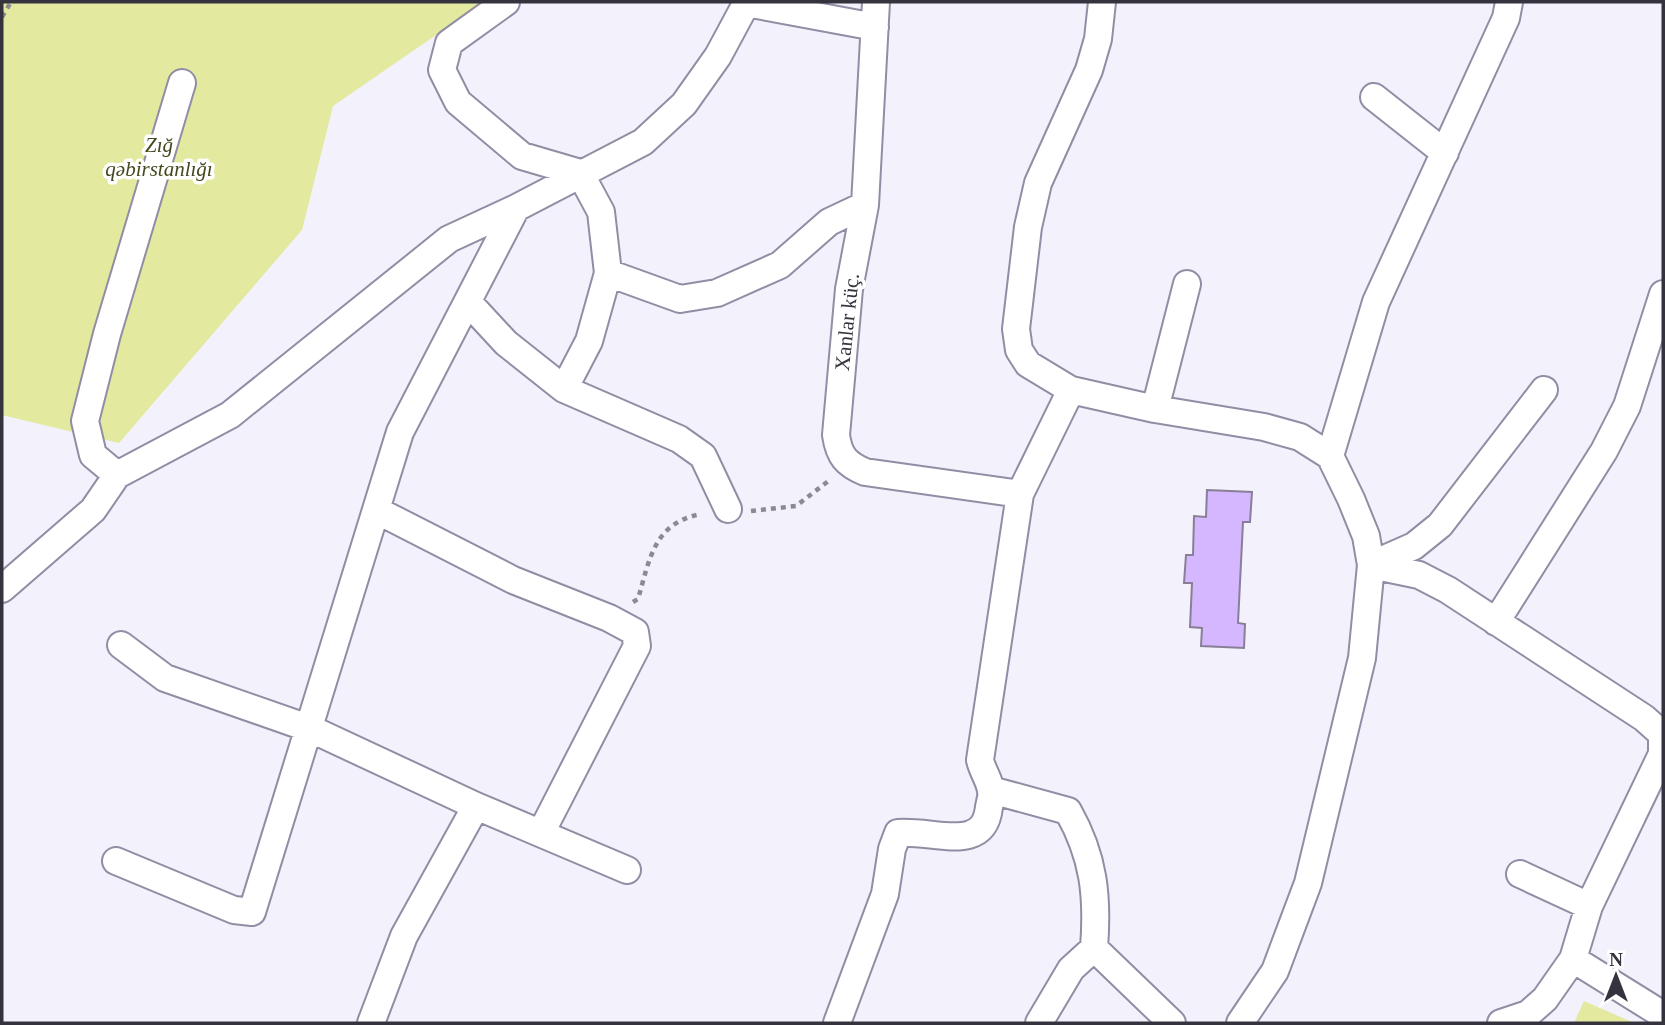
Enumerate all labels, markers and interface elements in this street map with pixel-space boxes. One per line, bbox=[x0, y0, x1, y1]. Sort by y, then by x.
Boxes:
park label: Zığ qəbirstanlığı bbox=[105, 133, 213, 181]
street label: Xanlar küç. bbox=[830, 272, 864, 372]
north arrow bbox=[1581, 941, 1651, 1011]
text: N bbox=[1609, 949, 1623, 970]

